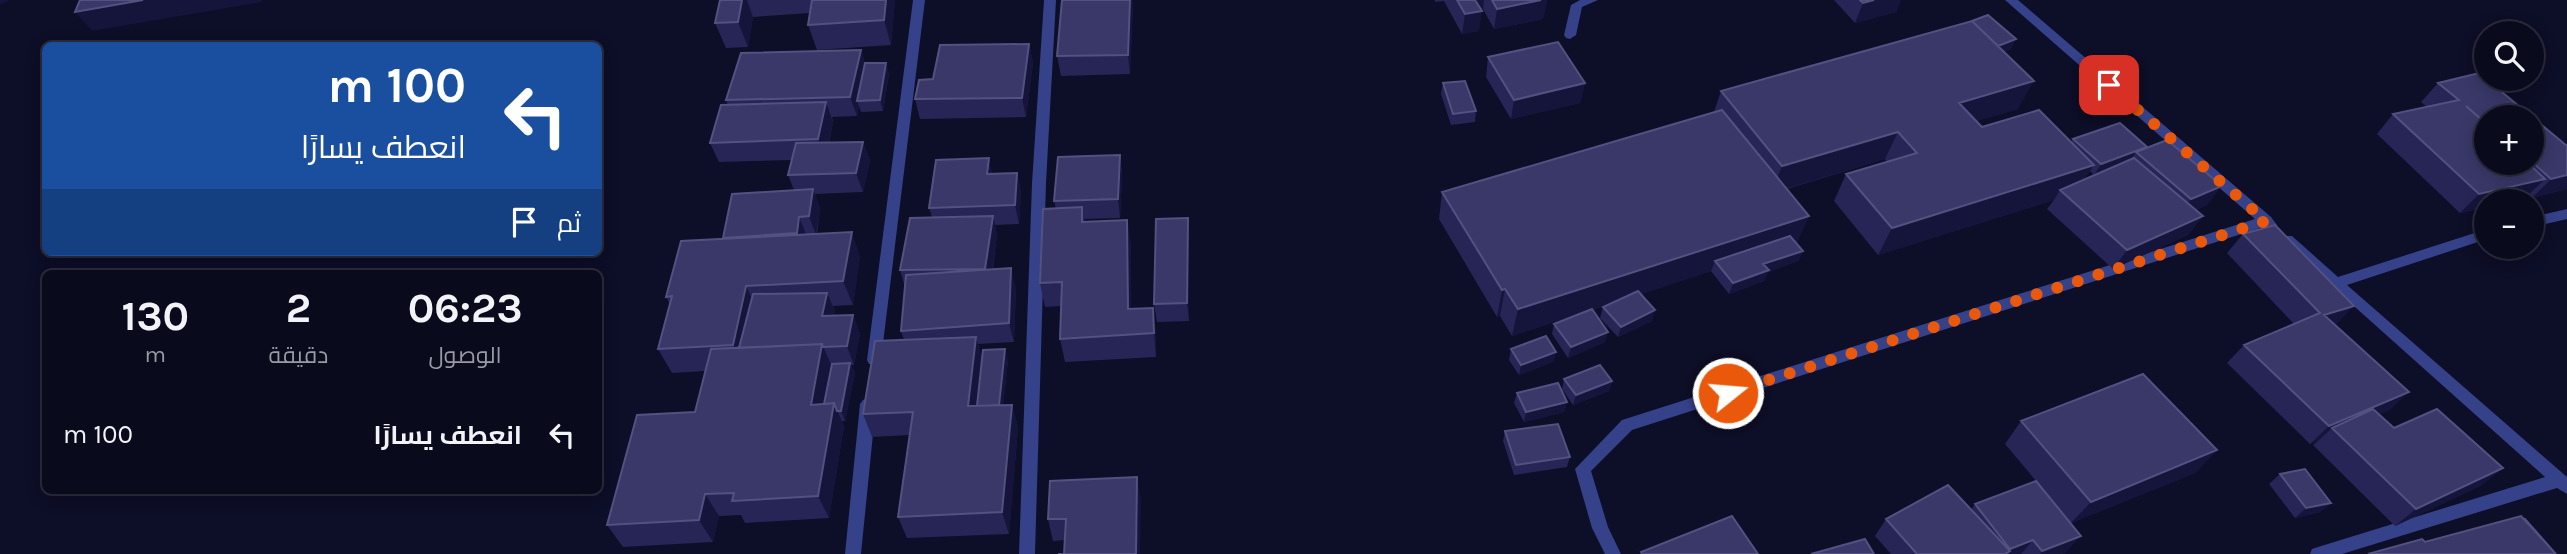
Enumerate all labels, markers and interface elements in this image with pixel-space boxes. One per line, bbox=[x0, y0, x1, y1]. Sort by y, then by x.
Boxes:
map controls bbox=[2474, 21, 2544, 259]
button: search bbox=[2474, 21, 2544, 91]
pin bbox=[2079, 55, 2139, 115]
text: 100 m bbox=[328, 57, 466, 114]
icon: arrive bbox=[2090, 66, 2128, 104]
icon: left bbox=[490, 70, 581, 161]
button: + bbox=[2474, 105, 2544, 175]
text: انعطف يسارًا bbox=[301, 129, 466, 166]
button: − bbox=[2474, 189, 2544, 259]
icon: arrive bbox=[505, 203, 543, 241]
text: ثم bbox=[557, 208, 581, 239]
text: 2 bbox=[286, 283, 311, 333]
text: 06:23 bbox=[408, 283, 523, 333]
text: 130 bbox=[121, 291, 189, 341]
text: m bbox=[144, 341, 166, 368]
text: دقيقة bbox=[268, 342, 328, 369]
text: الوصول bbox=[429, 342, 502, 369]
position arrow bbox=[1691, 356, 1765, 430]
icon: left bbox=[543, 416, 581, 454]
text: 100 m bbox=[63, 419, 133, 450]
text: انعطف يسارًا bbox=[374, 420, 522, 451]

